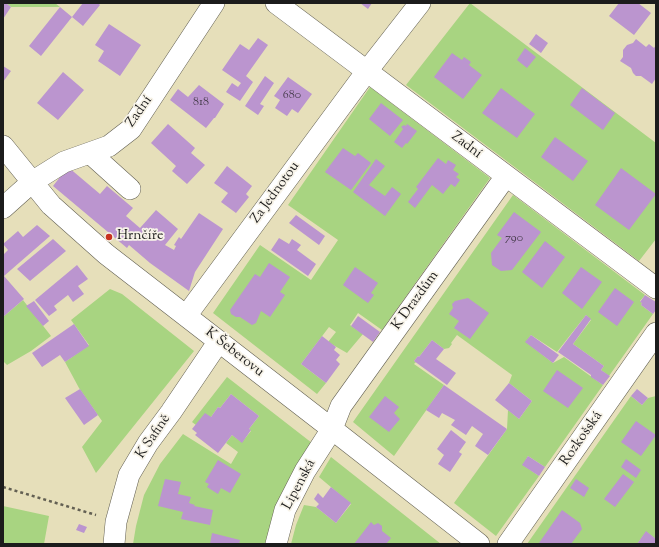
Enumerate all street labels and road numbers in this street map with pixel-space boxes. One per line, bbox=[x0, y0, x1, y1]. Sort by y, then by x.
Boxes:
street label: Zadní bbox=[123, 93, 157, 131]
street label: Zadní bbox=[447, 129, 485, 163]
street label: Za Jednotou bbox=[248, 159, 304, 227]
street label: K Drazdům bbox=[389, 268, 443, 334]
street label: K Šeberovu bbox=[201, 325, 267, 381]
street label: Rozkošská bbox=[557, 408, 607, 470]
street label: K Safině bbox=[133, 412, 175, 462]
street label: Lipenská bbox=[280, 457, 320, 513]

